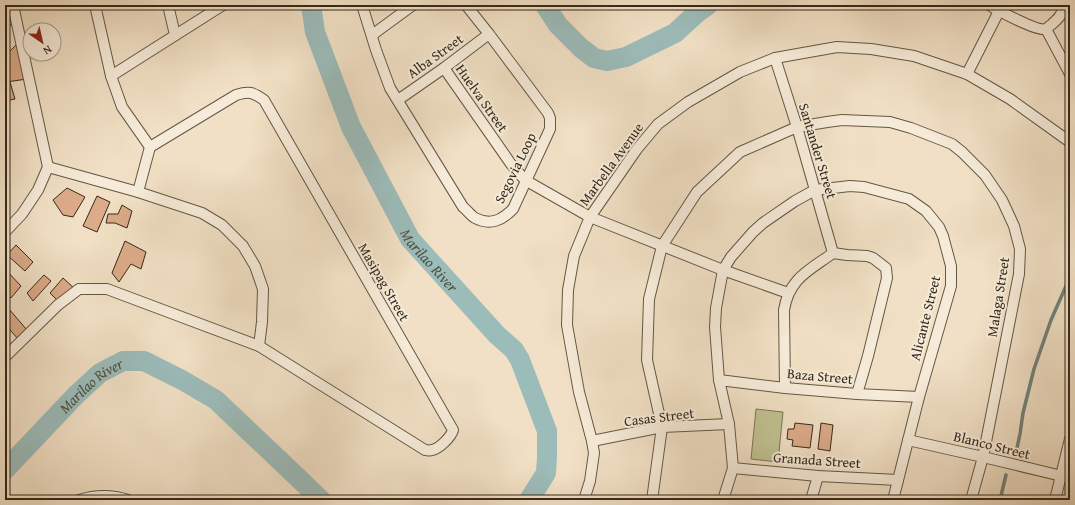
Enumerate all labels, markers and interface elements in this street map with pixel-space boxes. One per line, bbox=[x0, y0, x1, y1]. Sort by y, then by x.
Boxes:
north arrow bbox=[22, 22, 62, 62]
street label: Alba Street bbox=[403, 29, 467, 83]
text: N bbox=[40, 42, 55, 59]
street label: Huelva Street bbox=[451, 60, 513, 136]
street label: Santander Street bbox=[794, 101, 842, 201]
street label: Marbella Avenue bbox=[574, 118, 648, 210]
street label: Segovia Loop bbox=[489, 129, 541, 207]
water label: Marilao River bbox=[396, 225, 463, 296]
street label: Masipag Street bbox=[354, 239, 414, 325]
street label: Malaga Street bbox=[982, 256, 1014, 338]
street label: Alicante Street bbox=[905, 273, 945, 363]
water label: Marilao River bbox=[54, 352, 127, 418]
street label: Baza Street bbox=[786, 363, 854, 389]
street label: Casas Street bbox=[623, 403, 695, 431]
street label: Blanco Street bbox=[952, 426, 1032, 464]
street label: Granada Street bbox=[773, 447, 861, 473]

